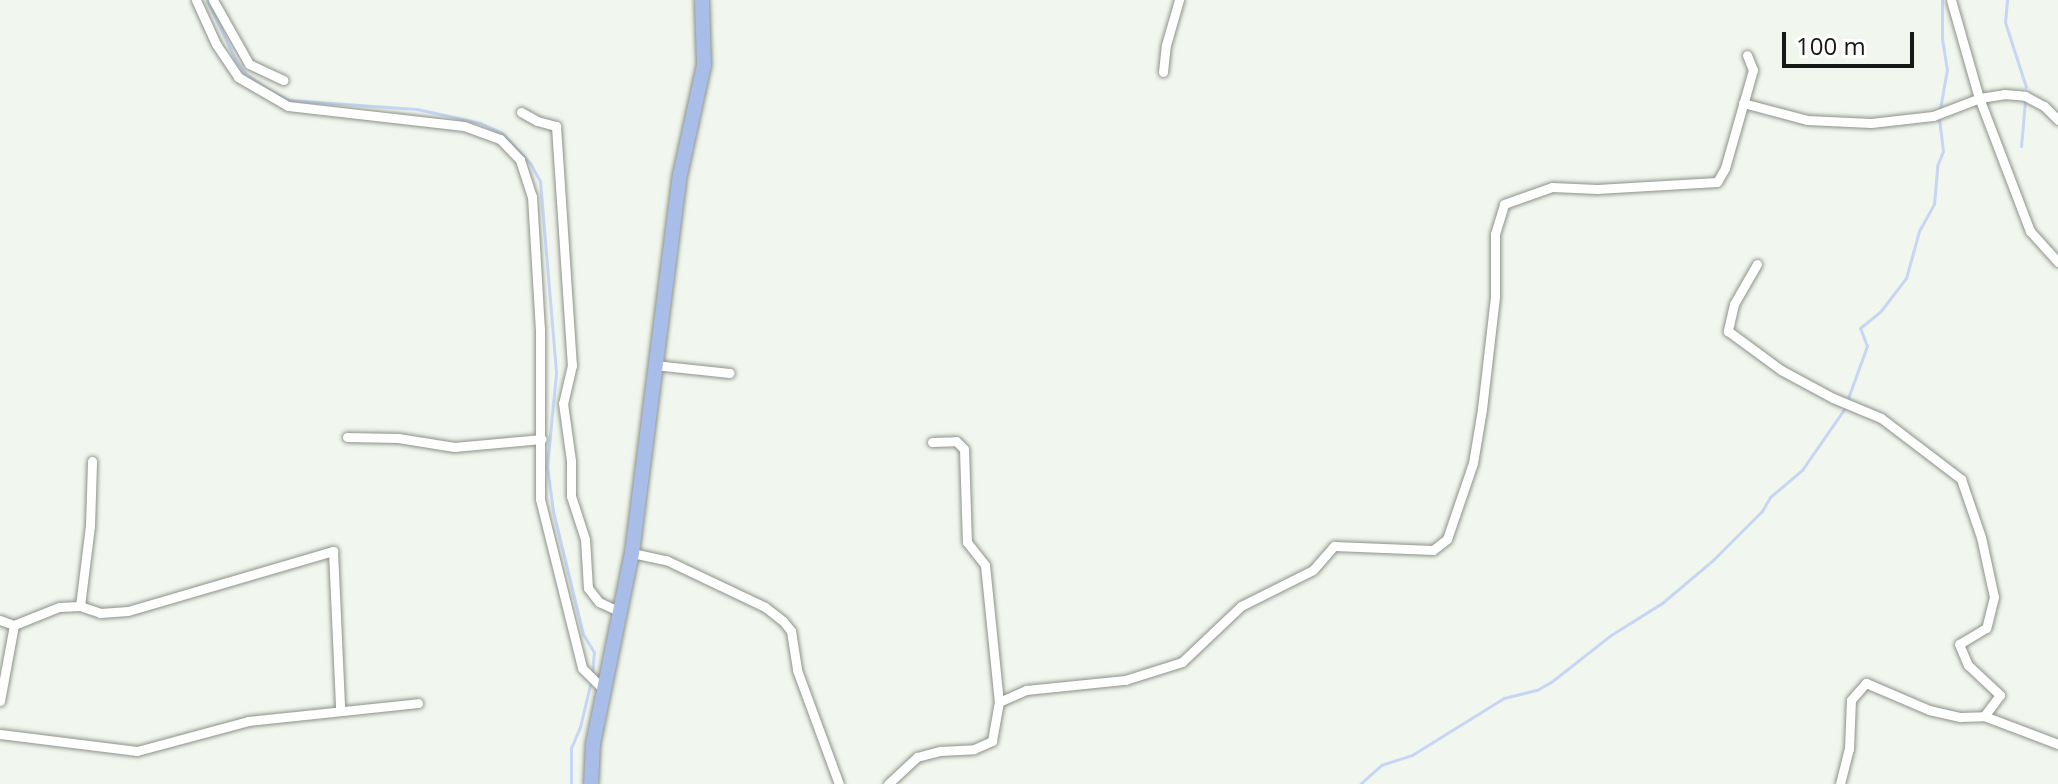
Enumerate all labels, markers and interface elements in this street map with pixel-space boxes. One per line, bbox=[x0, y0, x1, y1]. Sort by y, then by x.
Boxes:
scale bar bbox=[1786, 16, 1918, 66]
text: 100 m bbox=[1796, 29, 1866, 62]

